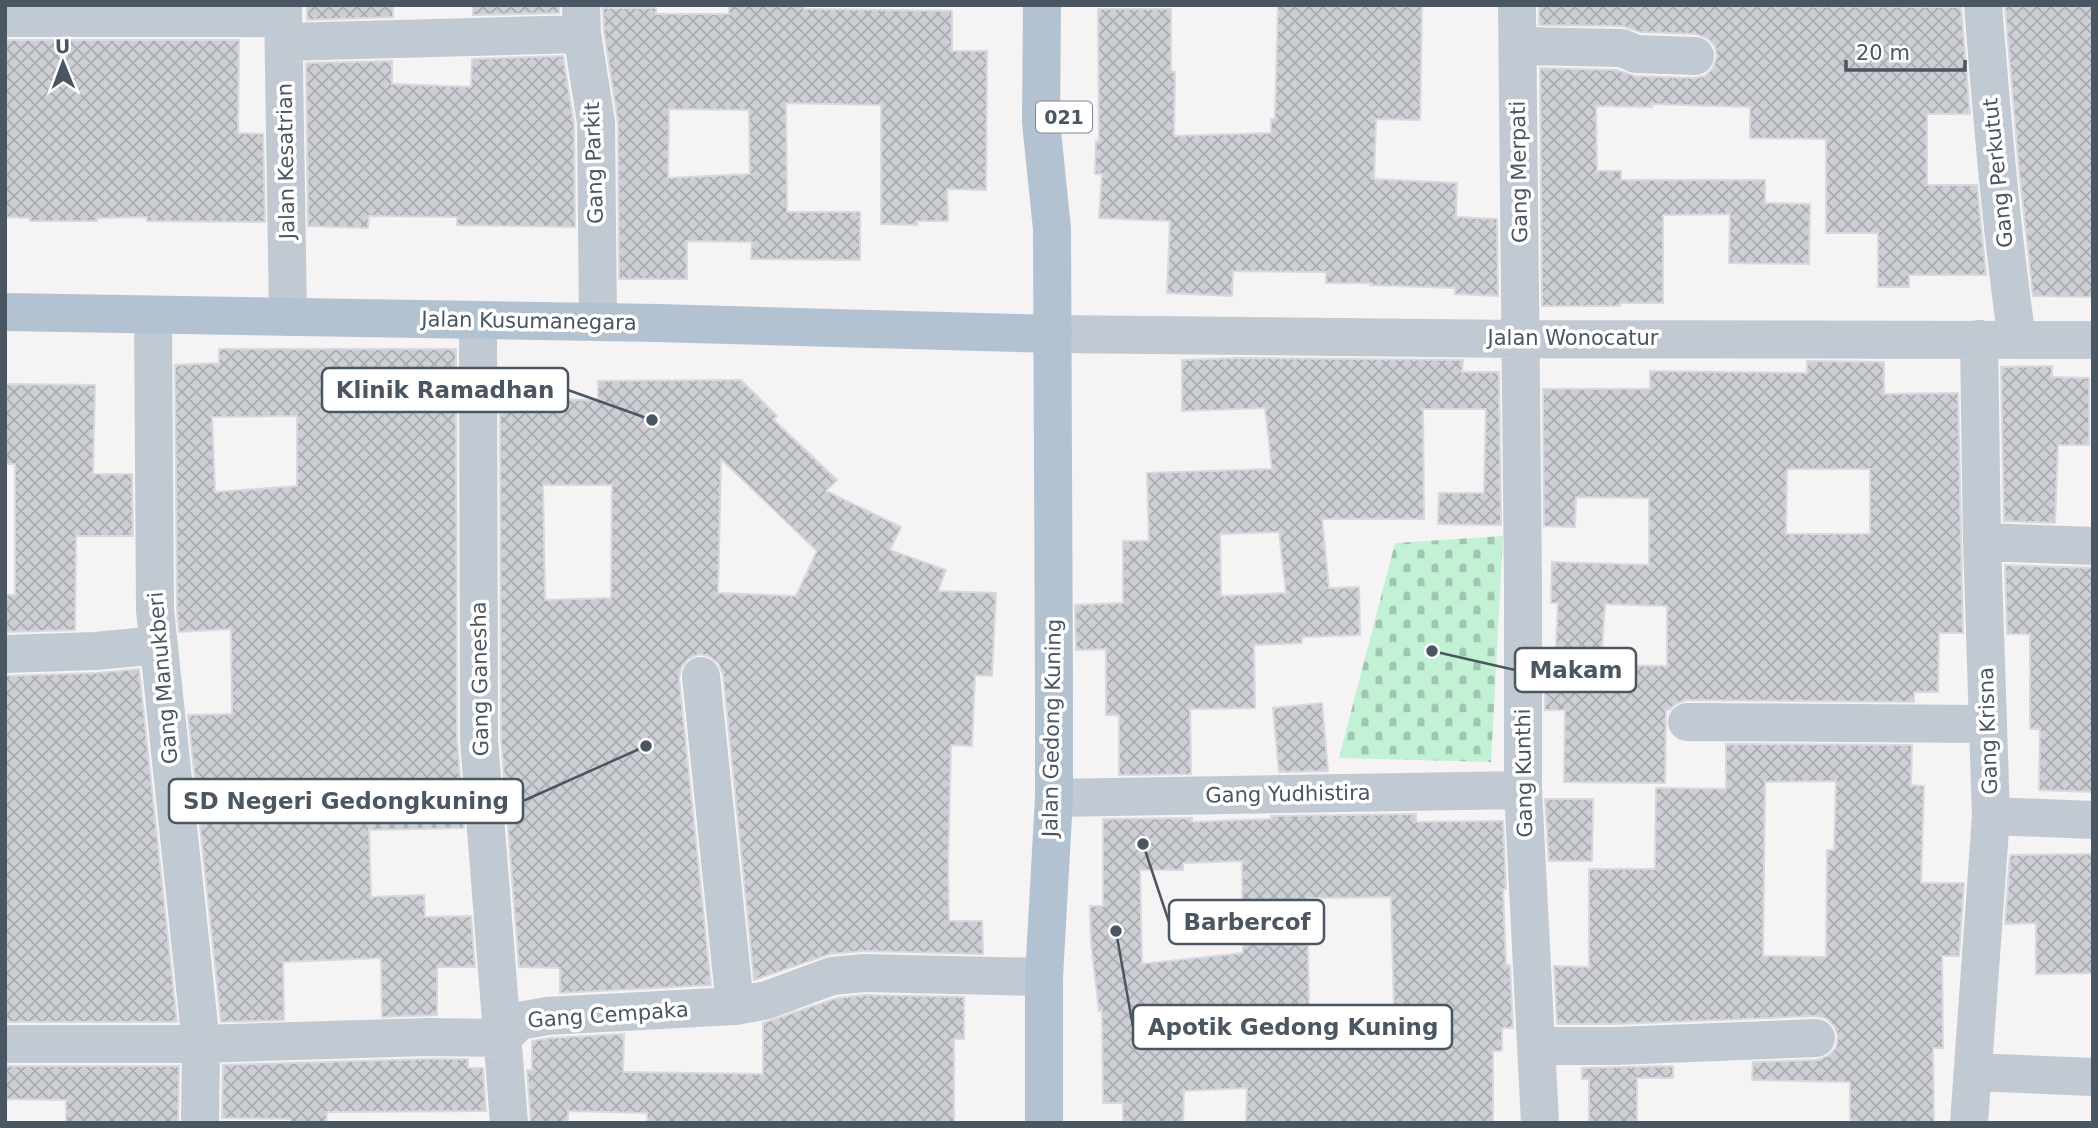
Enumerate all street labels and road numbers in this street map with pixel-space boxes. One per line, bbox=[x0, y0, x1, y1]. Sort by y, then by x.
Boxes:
street label: Jalan Kesatrian bbox=[273, 83, 299, 241]
street label: Gang Perkutut bbox=[1978, 97, 2018, 249]
street label: Gang Merpati bbox=[1506, 101, 1532, 243]
street label: Gang Parkit bbox=[580, 102, 608, 224]
road number: 021 bbox=[1036, 102, 1092, 132]
street label: Jalan Kusumanegara bbox=[419, 307, 637, 335]
street label: Jalan Wonocatur bbox=[1486, 326, 1659, 350]
street label: Gang Manukberi bbox=[144, 591, 182, 765]
street label: Gang Ganesha bbox=[467, 601, 493, 757]
street label: Jalan Gedong Kuning bbox=[1038, 619, 1066, 839]
street label: Gang Krisna bbox=[1974, 667, 2002, 795]
street label: Gang Kunthi bbox=[1511, 708, 1537, 838]
street label: Gang Yudhistira bbox=[1205, 781, 1371, 807]
street label: Gang Cempaka bbox=[527, 997, 689, 1033]

